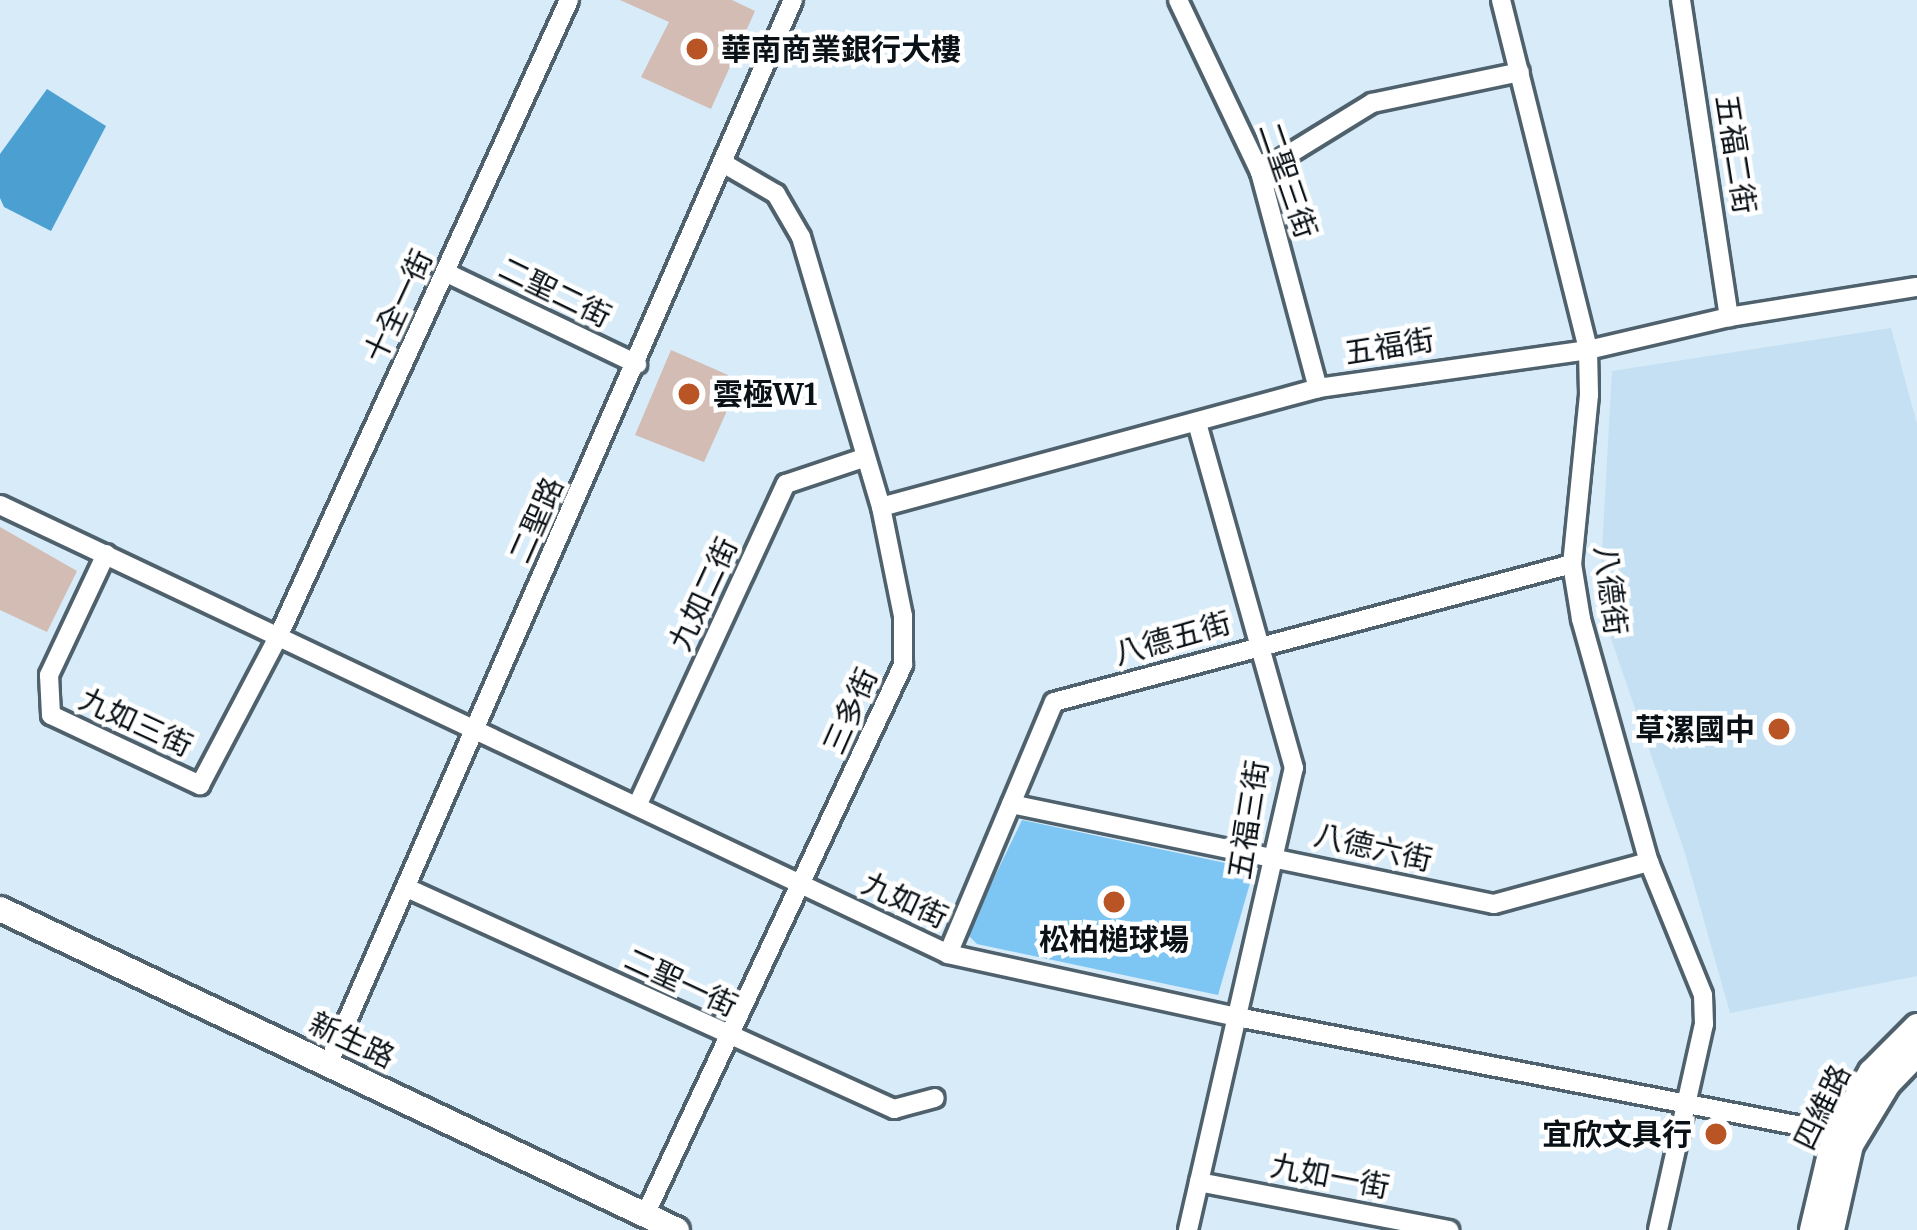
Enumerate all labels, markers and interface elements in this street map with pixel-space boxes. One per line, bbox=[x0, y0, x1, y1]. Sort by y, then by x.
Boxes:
place label: 華南商業銀行大樓 bbox=[721, 31, 961, 67]
marker: 華南商業銀行大樓 bbox=[684, 36, 710, 62]
street label: 五福二街 bbox=[1709, 92, 1763, 216]
street label: 二聖三街 bbox=[1251, 117, 1325, 243]
street label: 十全一街 bbox=[356, 244, 440, 368]
street label: 二聖二街 bbox=[493, 250, 617, 334]
street label: 五福街 bbox=[1342, 321, 1436, 371]
place label: 雲極W1 bbox=[713, 376, 817, 412]
marker: 雲極W1 bbox=[676, 381, 702, 407]
street label: 二聖路 bbox=[501, 472, 571, 568]
street label: 九如二街 bbox=[661, 532, 745, 656]
street label: 八德街 bbox=[1588, 543, 1634, 637]
street label: 八德五街 bbox=[1109, 604, 1235, 672]
street label: 三多街 bbox=[815, 663, 885, 759]
street label: 九如三街 bbox=[74, 680, 198, 764]
place label: 草漯國中 bbox=[1635, 711, 1755, 747]
marker: 草漯國中 bbox=[1766, 716, 1792, 742]
street label: 五福三街 bbox=[1221, 758, 1275, 882]
street label: 八德六街 bbox=[1310, 816, 1436, 878]
street label: 九如街 bbox=[857, 865, 953, 935]
marker: 松柏槌球場 bbox=[1101, 889, 1127, 915]
place label: 松柏槌球場 bbox=[1039, 921, 1189, 957]
street label: 二聖一街 bbox=[619, 940, 743, 1024]
street label: 新生路 bbox=[304, 1005, 400, 1075]
street label: 四維路 bbox=[1786, 1059, 1858, 1155]
place label: 宜欣文具行 bbox=[1542, 1116, 1692, 1152]
marker: 宜欣文具行 bbox=[1703, 1121, 1729, 1147]
street label: 九如一街 bbox=[1268, 1147, 1392, 1205]

